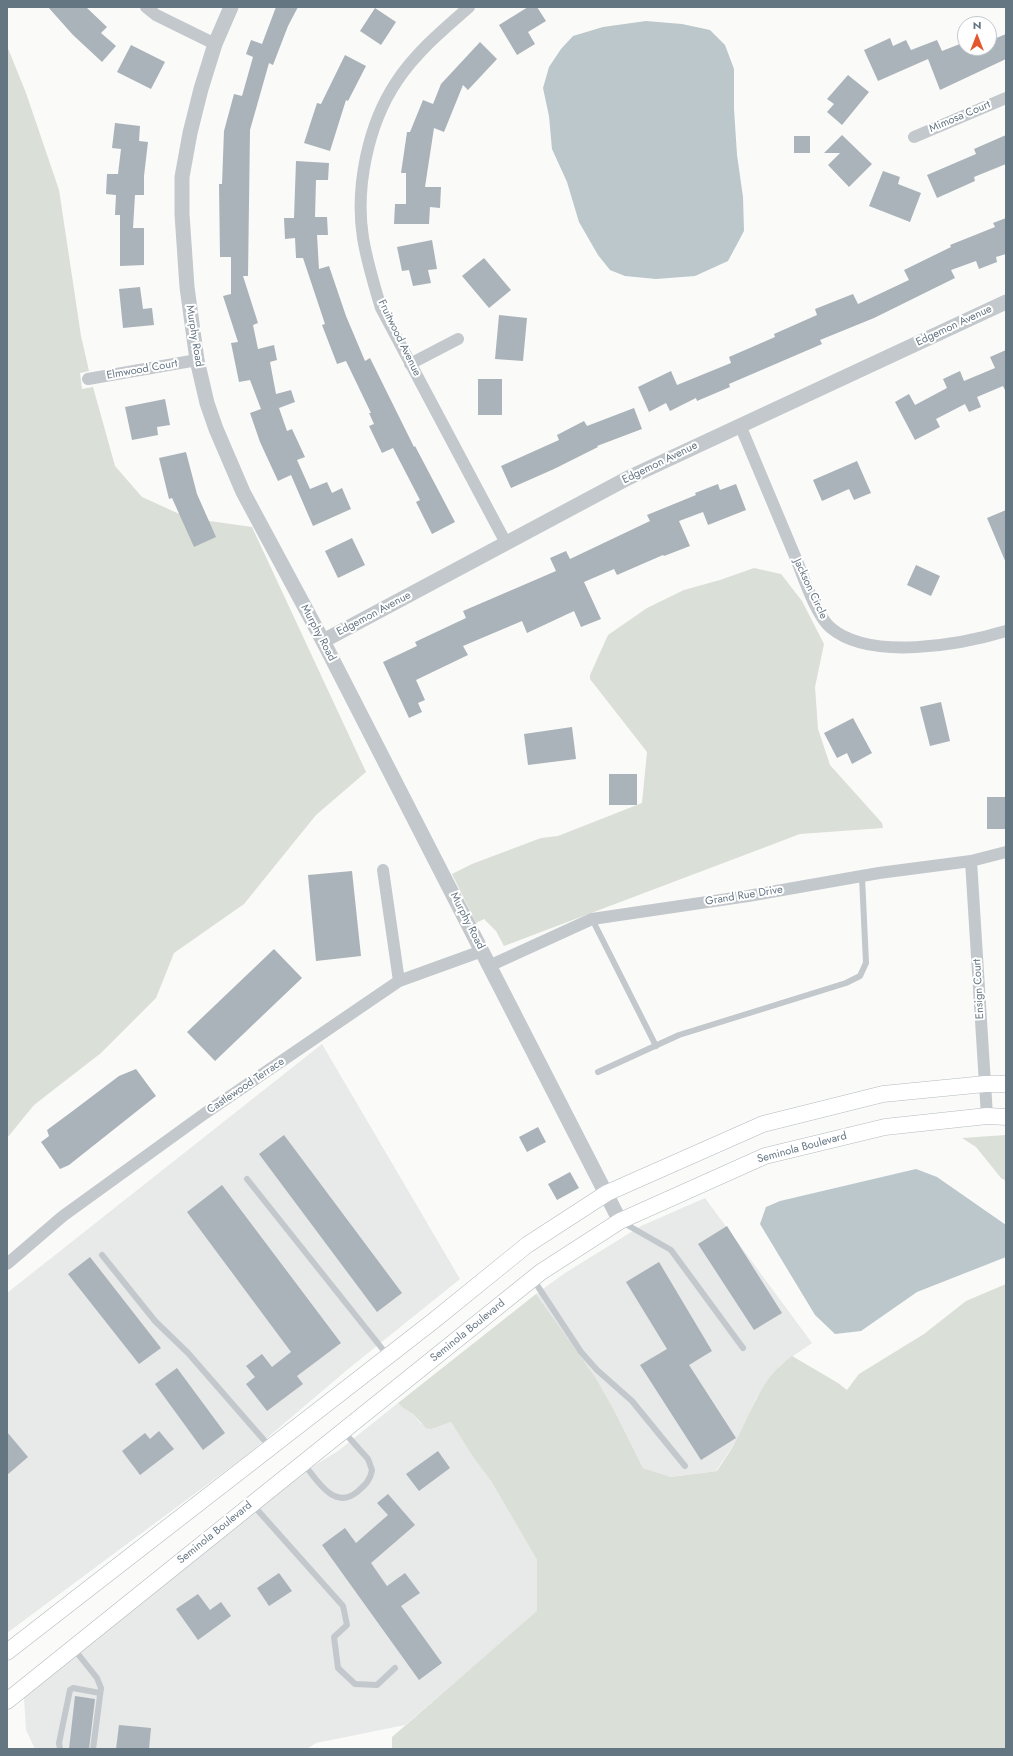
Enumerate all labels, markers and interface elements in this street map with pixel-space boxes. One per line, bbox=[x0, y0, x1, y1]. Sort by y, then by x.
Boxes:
north arrow bbox=[957, 16, 997, 56]
text: N bbox=[973, 17, 981, 33]
street label: Mimosa Court bbox=[927, 98, 993, 136]
street label: Fruitwood Avenue bbox=[375, 298, 423, 378]
street label: Edgemon Avenue bbox=[914, 303, 994, 349]
street label: Murphy Road bbox=[183, 304, 205, 368]
street label: Elmwood Court bbox=[106, 357, 178, 383]
street label: Edgemon Avenue bbox=[620, 439, 700, 487]
street label: Jackson Circle bbox=[790, 557, 830, 621]
street label: Edgemon Avenue bbox=[335, 589, 413, 639]
street label: Murphy Road bbox=[298, 602, 338, 664]
street label: Grand Rue Drive bbox=[704, 883, 784, 909]
street label: Murphy Road bbox=[447, 890, 487, 952]
street label: Ensign Court bbox=[971, 959, 987, 1019]
street label: Castlewood Terrace bbox=[205, 1055, 287, 1117]
street label: Seminola Boulevard bbox=[756, 1130, 848, 1166]
street label: Seminola Boulevard bbox=[428, 1297, 508, 1365]
street label: Seminola Boulevard bbox=[175, 1499, 255, 1567]

